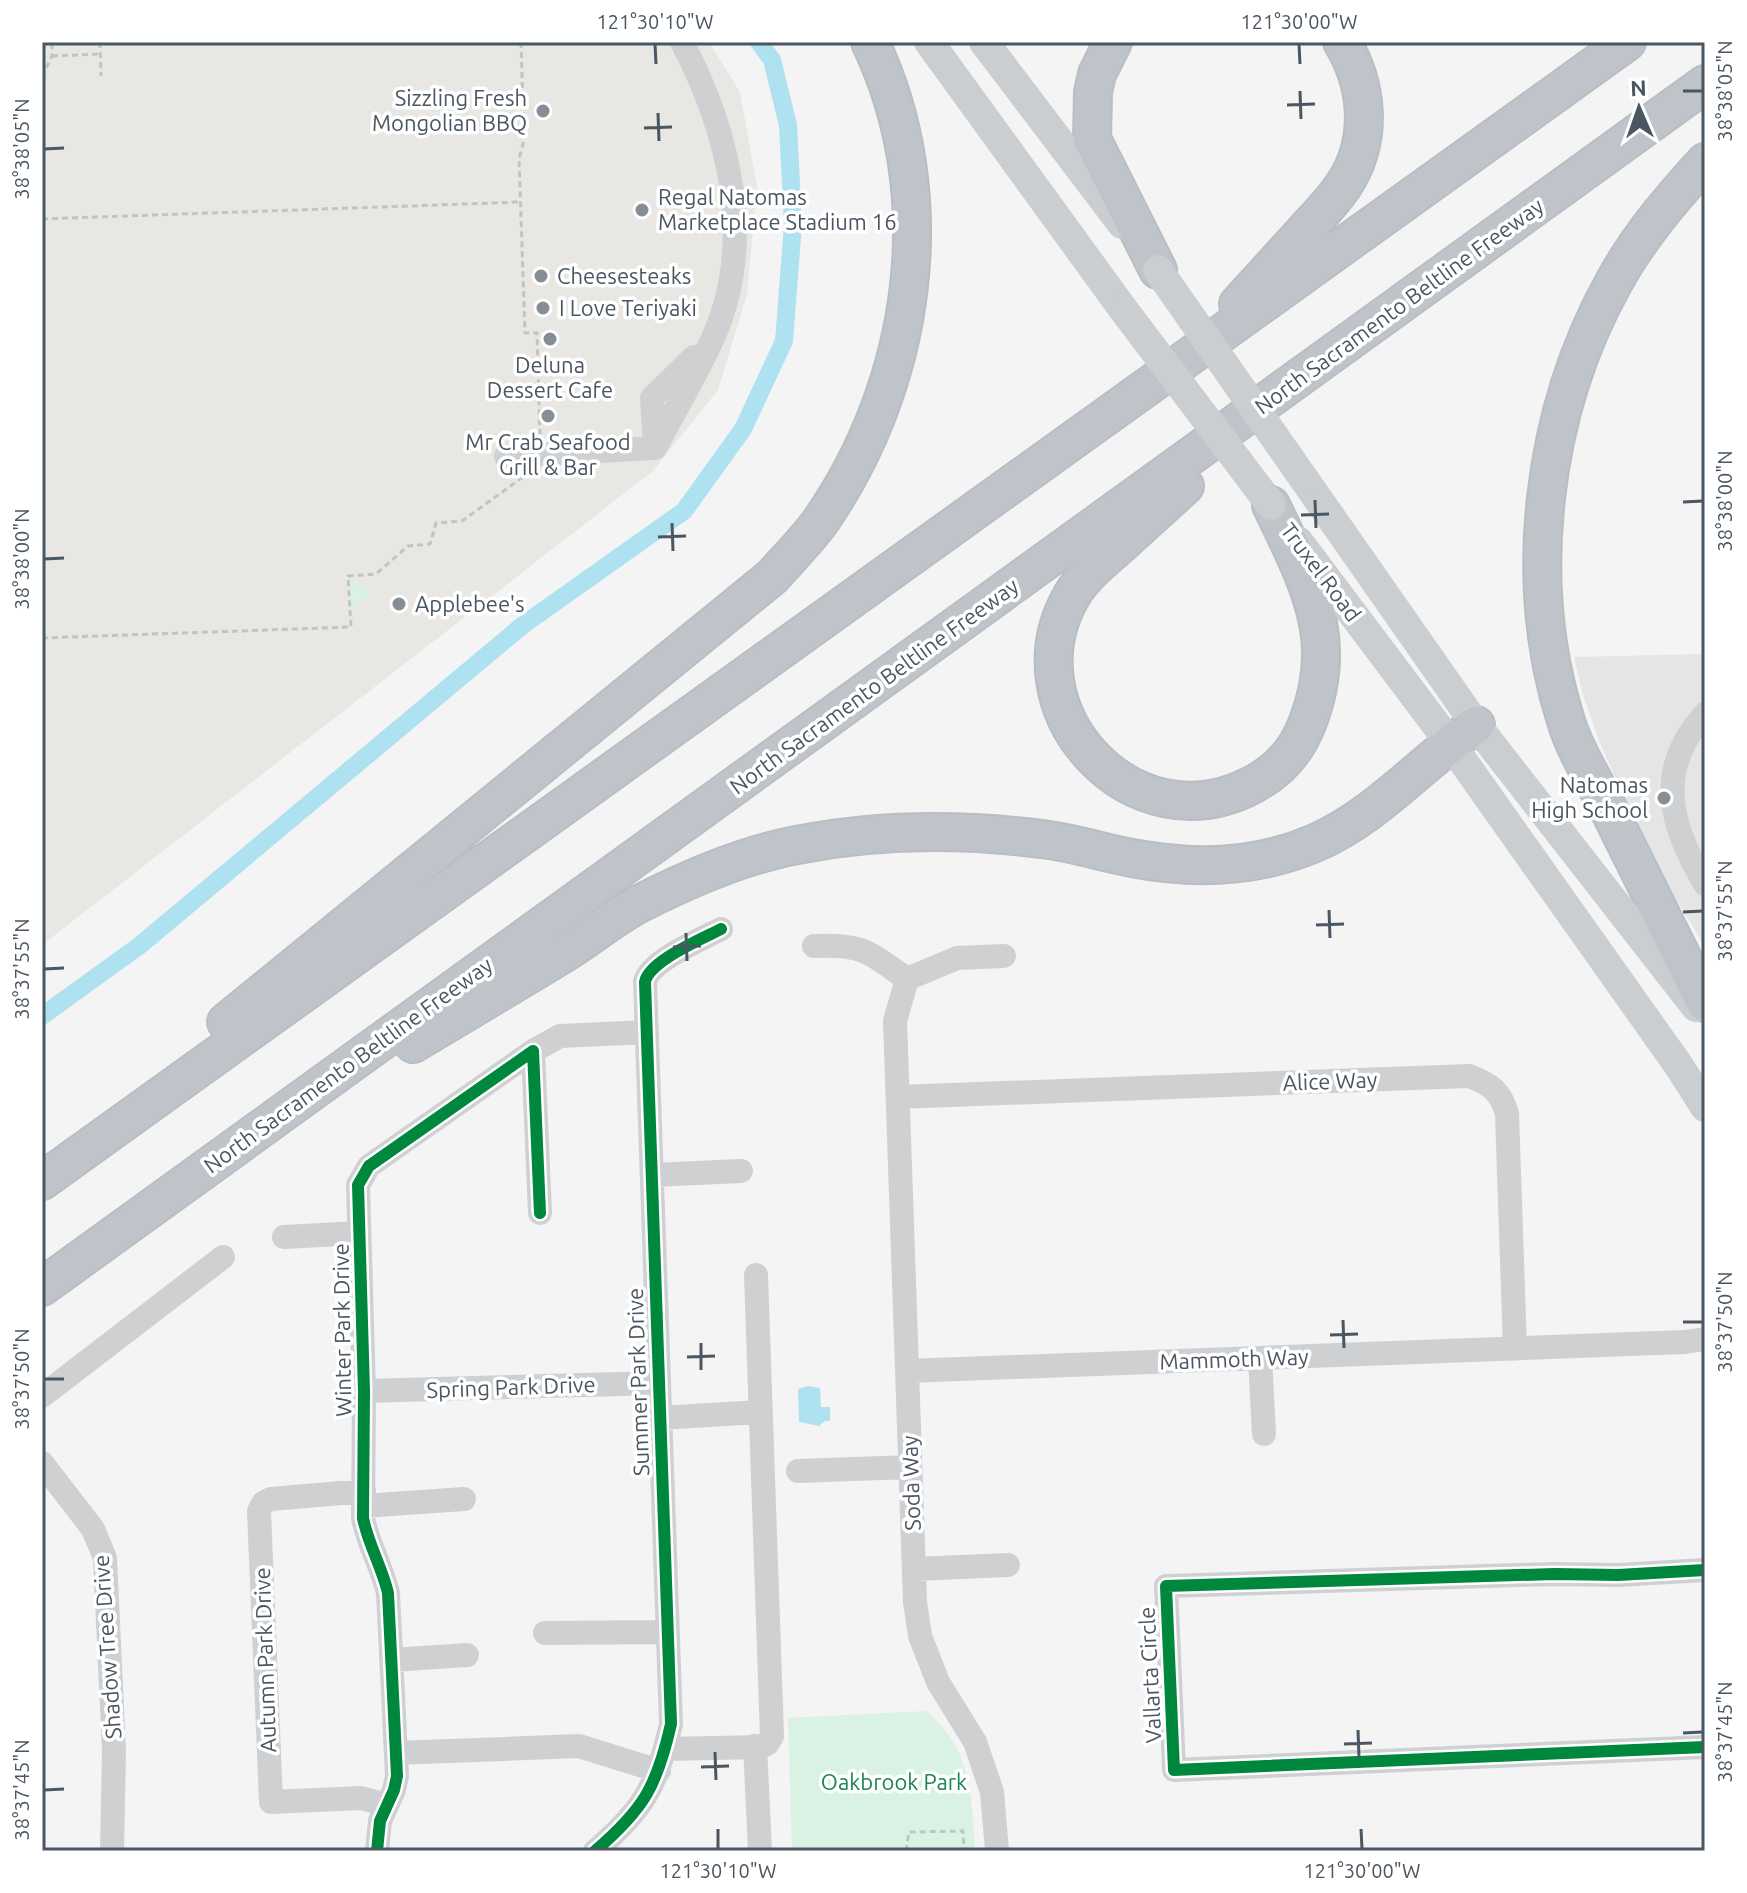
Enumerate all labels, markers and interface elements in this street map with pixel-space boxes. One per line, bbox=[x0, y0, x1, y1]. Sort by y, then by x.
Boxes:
text: 121°30'10"W bbox=[597, 10, 713, 33]
text: 121°30'00"W bbox=[1241, 10, 1357, 33]
text: 38°38'05"N bbox=[1713, 40, 1736, 142]
north arrow bbox=[1599, 68, 1679, 148]
text: N bbox=[1630, 75, 1647, 100]
place label: Sizzling Fresh Mongolian BBQ bbox=[372, 85, 527, 135]
text: 38°38'05"N bbox=[10, 98, 33, 200]
marker: Sizzling Fresh Mongolian BBQ bbox=[534, 102, 552, 120]
place label: Regal Natomas Marketplace Stadium 16 bbox=[658, 184, 897, 234]
street label: North Sacramento Beltline Freeway bbox=[1250, 192, 1548, 419]
marker: Regal Natomas Marketplace Stadium 16 bbox=[633, 201, 651, 219]
place label: Cheesesteaks bbox=[557, 263, 691, 288]
marker: Cheesesteaks bbox=[532, 267, 550, 285]
place label: I Love Teriyaki bbox=[559, 295, 697, 320]
marker: I Love Teriyaki bbox=[534, 299, 552, 317]
marker: Deluna Dessert Cafe bbox=[541, 330, 559, 348]
place label: Deluna Dessert Cafe bbox=[487, 352, 613, 402]
marker: Mr Crab Seafood Grill & Bar bbox=[539, 407, 557, 425]
place label: Mr Crab Seafood Grill & Bar bbox=[465, 429, 631, 479]
text: 38°38'00"N bbox=[1713, 450, 1736, 552]
text: 38°38'00"N bbox=[10, 508, 33, 610]
street label: Truxel Road bbox=[1276, 517, 1367, 626]
street label: North Sacramento Beltline Freeway bbox=[725, 572, 1023, 799]
place label: Applebee's bbox=[415, 591, 525, 616]
marker: Applebee's bbox=[390, 595, 408, 613]
place label: Natomas High School bbox=[1531, 772, 1648, 822]
marker: Natomas High School bbox=[1655, 789, 1673, 807]
text: 38°37'55"N bbox=[1713, 860, 1736, 962]
text: 38°37'55"N bbox=[10, 918, 33, 1020]
street label: North Sacramento Beltline Freeway bbox=[199, 951, 497, 1178]
street label: Alice Way bbox=[1282, 1066, 1378, 1095]
street label: Winter Park Drive bbox=[327, 1243, 356, 1417]
text: 38°37'50"N bbox=[1713, 1271, 1736, 1373]
street label: Summer Park Drive bbox=[622, 1287, 653, 1477]
text: 38°37'50"N bbox=[10, 1328, 33, 1430]
street label: Mammoth Way bbox=[1159, 1343, 1309, 1374]
street label: Spring Park Drive bbox=[426, 1371, 596, 1402]
street label: Soda Way bbox=[896, 1435, 925, 1531]
street label: Shadow Tree Drive bbox=[88, 1554, 125, 1740]
street label: Autumn Park Drive bbox=[249, 1567, 280, 1753]
street label: Vallarta Circle bbox=[1133, 1606, 1166, 1744]
text: 38°37'45"N bbox=[1713, 1681, 1736, 1783]
text: 38°37'45"N bbox=[10, 1739, 33, 1841]
park label: Oakbrook Park bbox=[821, 1769, 967, 1794]
text: 121°30'10"W bbox=[660, 1859, 776, 1882]
text: 121°30'00"W bbox=[1304, 1859, 1420, 1882]

